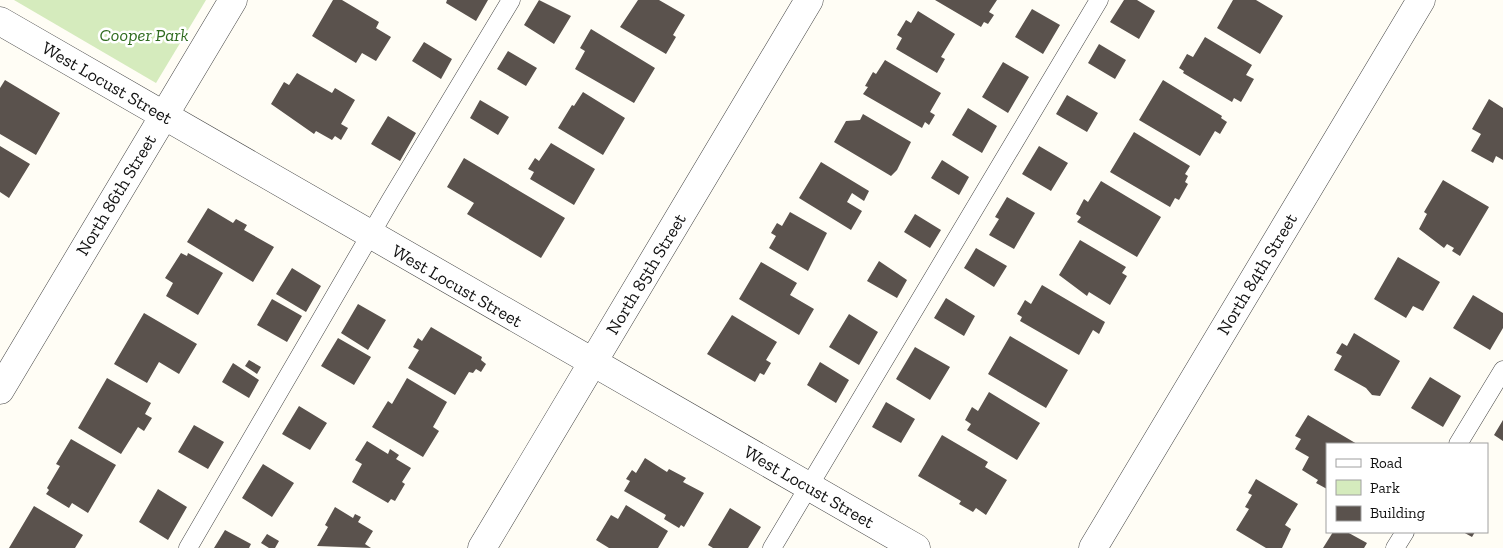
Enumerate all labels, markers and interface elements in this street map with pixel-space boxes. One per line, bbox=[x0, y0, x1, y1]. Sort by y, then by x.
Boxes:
park label: Cooper Park bbox=[100, 24, 188, 46]
street label: West Locust Street bbox=[38, 37, 176, 129]
street label: North 86th Street bbox=[71, 130, 161, 260]
street label: North 85th Street bbox=[601, 209, 691, 339]
street label: North 84th Street bbox=[1212, 209, 1302, 339]
street label: West Locust Street bbox=[388, 240, 526, 332]
street label: West Locust Street bbox=[740, 441, 878, 533]
legend bbox=[1326, 443, 1488, 533]
text: Road bbox=[1370, 454, 1403, 472]
text: Park bbox=[1370, 479, 1400, 497]
text: Building bbox=[1370, 504, 1425, 522]

